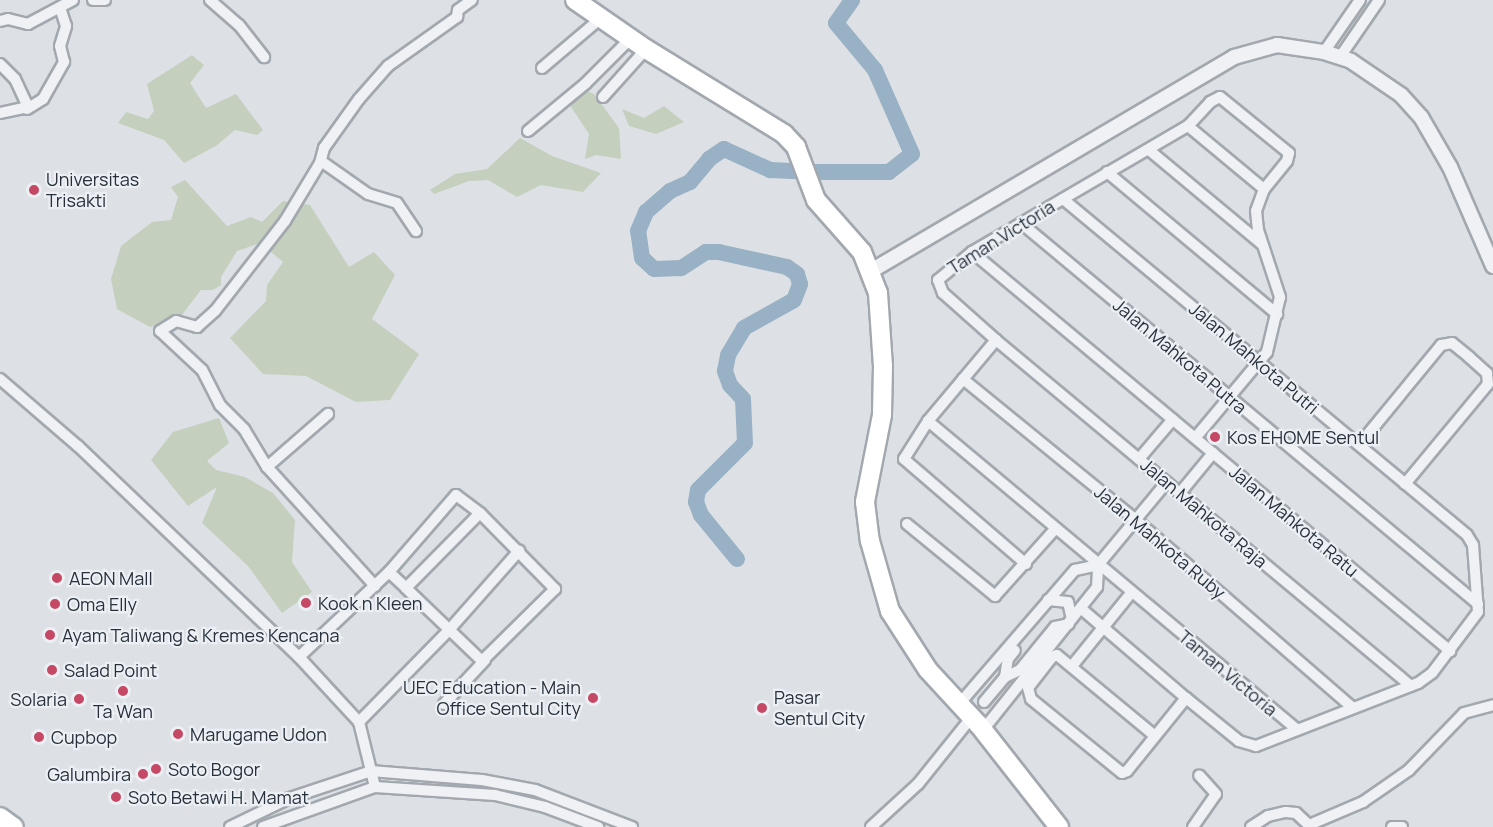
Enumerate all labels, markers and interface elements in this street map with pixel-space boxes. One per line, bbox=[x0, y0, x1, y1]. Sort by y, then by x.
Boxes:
place label: Universitas Trisakti bbox=[46, 169, 139, 212]
marker: Universitas Trisakti bbox=[27, 183, 41, 197]
street label: Taman Victoria bbox=[944, 196, 1058, 278]
street label: Jalan Mahkota Putra bbox=[1109, 294, 1251, 418]
street label: Jalan Mahkota Putri bbox=[1185, 298, 1323, 418]
place label: Kos EHOME Sentul bbox=[1227, 426, 1379, 448]
marker: Kos EHOME Sentul bbox=[1208, 430, 1222, 444]
street label: Jalan Mahkota Raja bbox=[1136, 454, 1272, 572]
street label: Jalan Mahkota Ratu bbox=[1225, 461, 1363, 581]
street label: Jalan Mahkota Ruby bbox=[1090, 481, 1230, 603]
place label: AEON Mall bbox=[69, 567, 153, 589]
marker: AEON Mall bbox=[50, 571, 64, 585]
place label: Kook n Kleen bbox=[318, 592, 422, 614]
place label: Oma Elly bbox=[67, 593, 137, 615]
marker: Kook n Kleen bbox=[299, 596, 313, 610]
marker: Oma Elly bbox=[48, 597, 62, 611]
place label: Ayam Taliwang & Kremes Kencana bbox=[62, 624, 339, 646]
street label: Taman Victoria bbox=[1174, 626, 1282, 720]
marker: Ayam Taliwang & Kremes Kencana bbox=[43, 628, 57, 642]
place label: Salad Point bbox=[64, 659, 157, 681]
marker: Salad Point bbox=[45, 663, 59, 677]
place label: UEC Education - Main Office Sentul City bbox=[403, 677, 581, 720]
marker: Ta Wan bbox=[116, 684, 130, 698]
place label: Pasar Sentul City bbox=[774, 687, 865, 730]
place label: Solaria bbox=[10, 688, 67, 710]
marker: UEC Education - Main Office Sentul City bbox=[586, 691, 600, 705]
marker: Solaria bbox=[72, 692, 86, 706]
place label: Ta Wan bbox=[93, 700, 153, 722]
marker: Pasar Sentul City bbox=[755, 701, 769, 715]
place label: Marugame Udon bbox=[190, 723, 327, 745]
place label: Cupbop bbox=[51, 726, 117, 748]
marker: Marugame Udon bbox=[171, 727, 185, 741]
marker: Cupbop bbox=[32, 730, 46, 744]
place label: Soto Bogor bbox=[168, 758, 260, 780]
marker: Soto Bogor bbox=[149, 762, 163, 776]
place label: Galumbira bbox=[47, 763, 131, 785]
marker: Galumbira bbox=[136, 767, 150, 781]
place label: Soto Betawi H. Mamat bbox=[128, 786, 309, 808]
marker: Soto Betawi H. Mamat bbox=[109, 790, 123, 804]

